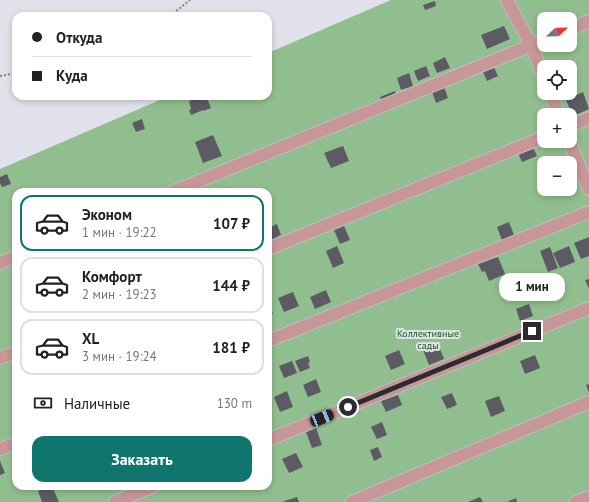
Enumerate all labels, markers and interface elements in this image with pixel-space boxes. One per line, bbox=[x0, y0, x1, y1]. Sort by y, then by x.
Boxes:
north arrow bbox=[537, 12, 577, 52]
map controls bbox=[537, 12, 577, 196]
text: Откуда bbox=[56, 28, 102, 47]
button: locate bbox=[537, 60, 577, 100]
text: Куда bbox=[56, 66, 88, 85]
button: + bbox=[537, 108, 577, 148]
button: − bbox=[537, 156, 577, 196]
icon: car bbox=[34, 205, 70, 241]
text: Эконом bbox=[82, 205, 132, 224]
text: 107 ₽ bbox=[213, 214, 250, 233]
text: 1 мин · 19:22 bbox=[82, 224, 157, 241]
icon: car bbox=[34, 267, 70, 303]
text: Комфорт bbox=[82, 267, 142, 286]
callout: 1 мин bbox=[499, 273, 565, 301]
text: 144 ₽ bbox=[212, 276, 250, 295]
text: 1 мин bbox=[515, 278, 549, 295]
text: 2 мин · 19:23 bbox=[82, 286, 157, 303]
route end bbox=[523, 322, 541, 340]
park label: Коллективные сады bbox=[397, 327, 459, 352]
icon: car bbox=[34, 329, 70, 365]
text: XL bbox=[82, 329, 99, 348]
text: 181 ₽ bbox=[212, 338, 250, 357]
text: 3 мин · 19:24 bbox=[82, 348, 157, 365]
icon: cash bbox=[32, 392, 54, 414]
text: Наличные bbox=[64, 394, 130, 413]
text: 130 m bbox=[217, 395, 252, 412]
route start bbox=[339, 398, 357, 416]
car bbox=[309, 408, 335, 428]
button: Заказать bbox=[32, 436, 252, 482]

